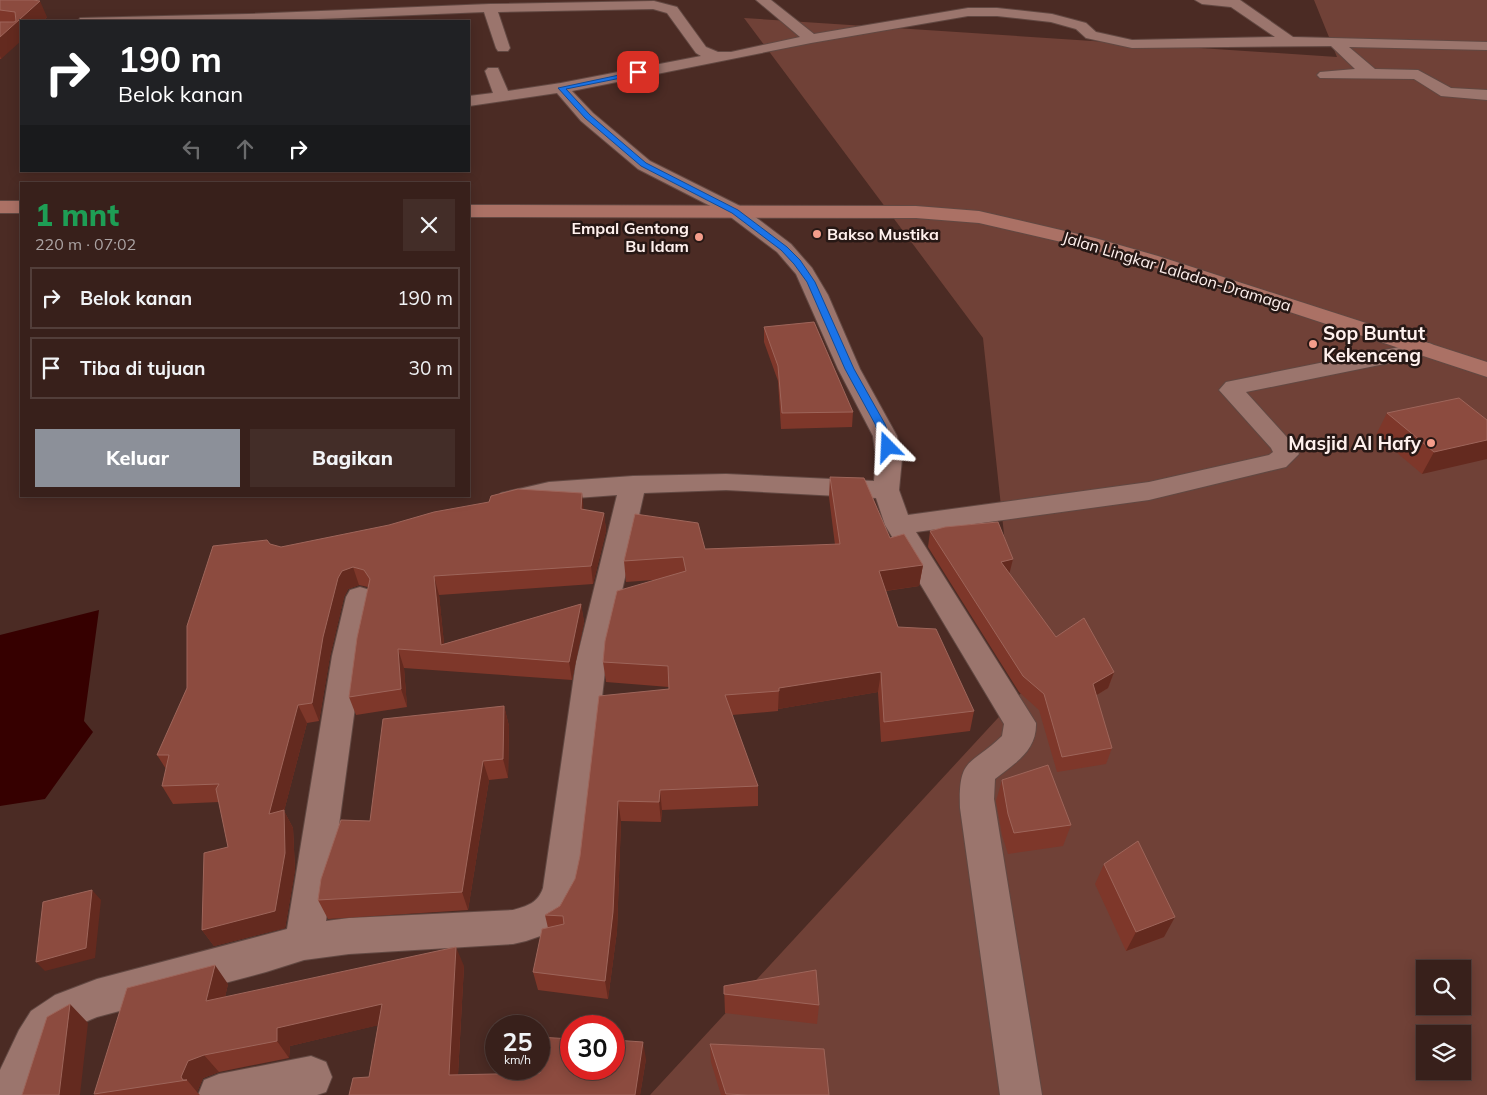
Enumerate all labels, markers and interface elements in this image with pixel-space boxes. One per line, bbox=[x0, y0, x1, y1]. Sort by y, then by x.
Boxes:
text: 190 m bbox=[118, 37, 222, 81]
icon: right bbox=[35, 40, 100, 105]
pin bbox=[617, 51, 659, 93]
icon: arrive bbox=[624, 58, 652, 86]
text: Belok kanan bbox=[118, 80, 243, 108]
icon: left bbox=[178, 135, 206, 163]
icon: ahead bbox=[231, 135, 259, 163]
icon: right bbox=[284, 135, 312, 163]
text: 1 mnt bbox=[35, 196, 119, 234]
button: close bbox=[403, 199, 455, 251]
place label: Empal Gentong Bu Idam bbox=[571, 218, 689, 256]
place label: Bakso Mustika bbox=[827, 224, 939, 244]
street label: Jalan Lingkar Laladon-Dramaga bbox=[1060, 227, 1294, 315]
marker: Bakso Mustika bbox=[811, 228, 823, 240]
marker: Empal Gentong Bu Idam bbox=[693, 231, 705, 243]
text: 220 m · 07:02 bbox=[35, 234, 136, 254]
icon: right bbox=[37, 284, 65, 312]
text: Belok kanan bbox=[80, 286, 192, 310]
text: 190 m bbox=[397, 286, 453, 310]
place label: Sop Buntut Kekenceng bbox=[1323, 321, 1425, 367]
marker: Sop Buntut Kekenceng bbox=[1307, 338, 1319, 350]
icon: arrive bbox=[37, 354, 65, 382]
text: Tiba di tujuan bbox=[80, 356, 205, 380]
text: 30 m bbox=[409, 356, 453, 380]
position arrow bbox=[861, 420, 913, 472]
button: Keluar bbox=[35, 429, 240, 487]
button: Bagikan bbox=[250, 429, 455, 487]
place label: Masjid Al Hafy bbox=[1288, 431, 1422, 455]
marker: Masjid Al Hafy bbox=[1425, 437, 1437, 449]
map controls bbox=[1416, 960, 1471, 1080]
button: search bbox=[1416, 960, 1471, 1015]
speed limit sign: 30 bbox=[560, 1015, 625, 1080]
button: layers bbox=[1416, 1025, 1471, 1080]
text: 25 bbox=[502, 1026, 533, 1057]
text: km/h bbox=[504, 1052, 531, 1067]

